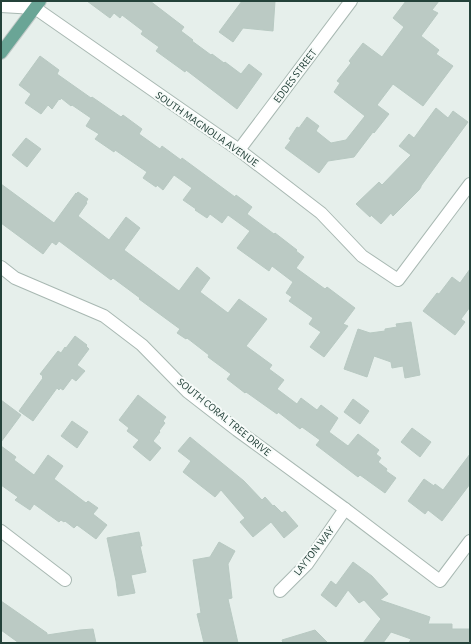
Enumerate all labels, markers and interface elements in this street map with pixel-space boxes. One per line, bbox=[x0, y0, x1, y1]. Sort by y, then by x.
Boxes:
street label: EDDES STREET bbox=[271, 47, 319, 105]
street label: SOUTH MAGNOLIA AVENUE bbox=[154, 89, 261, 169]
street label: SOUTH CORAL TREE DRIVE bbox=[175, 376, 273, 458]
street label: LAYTON WAY bbox=[292, 524, 337, 578]

